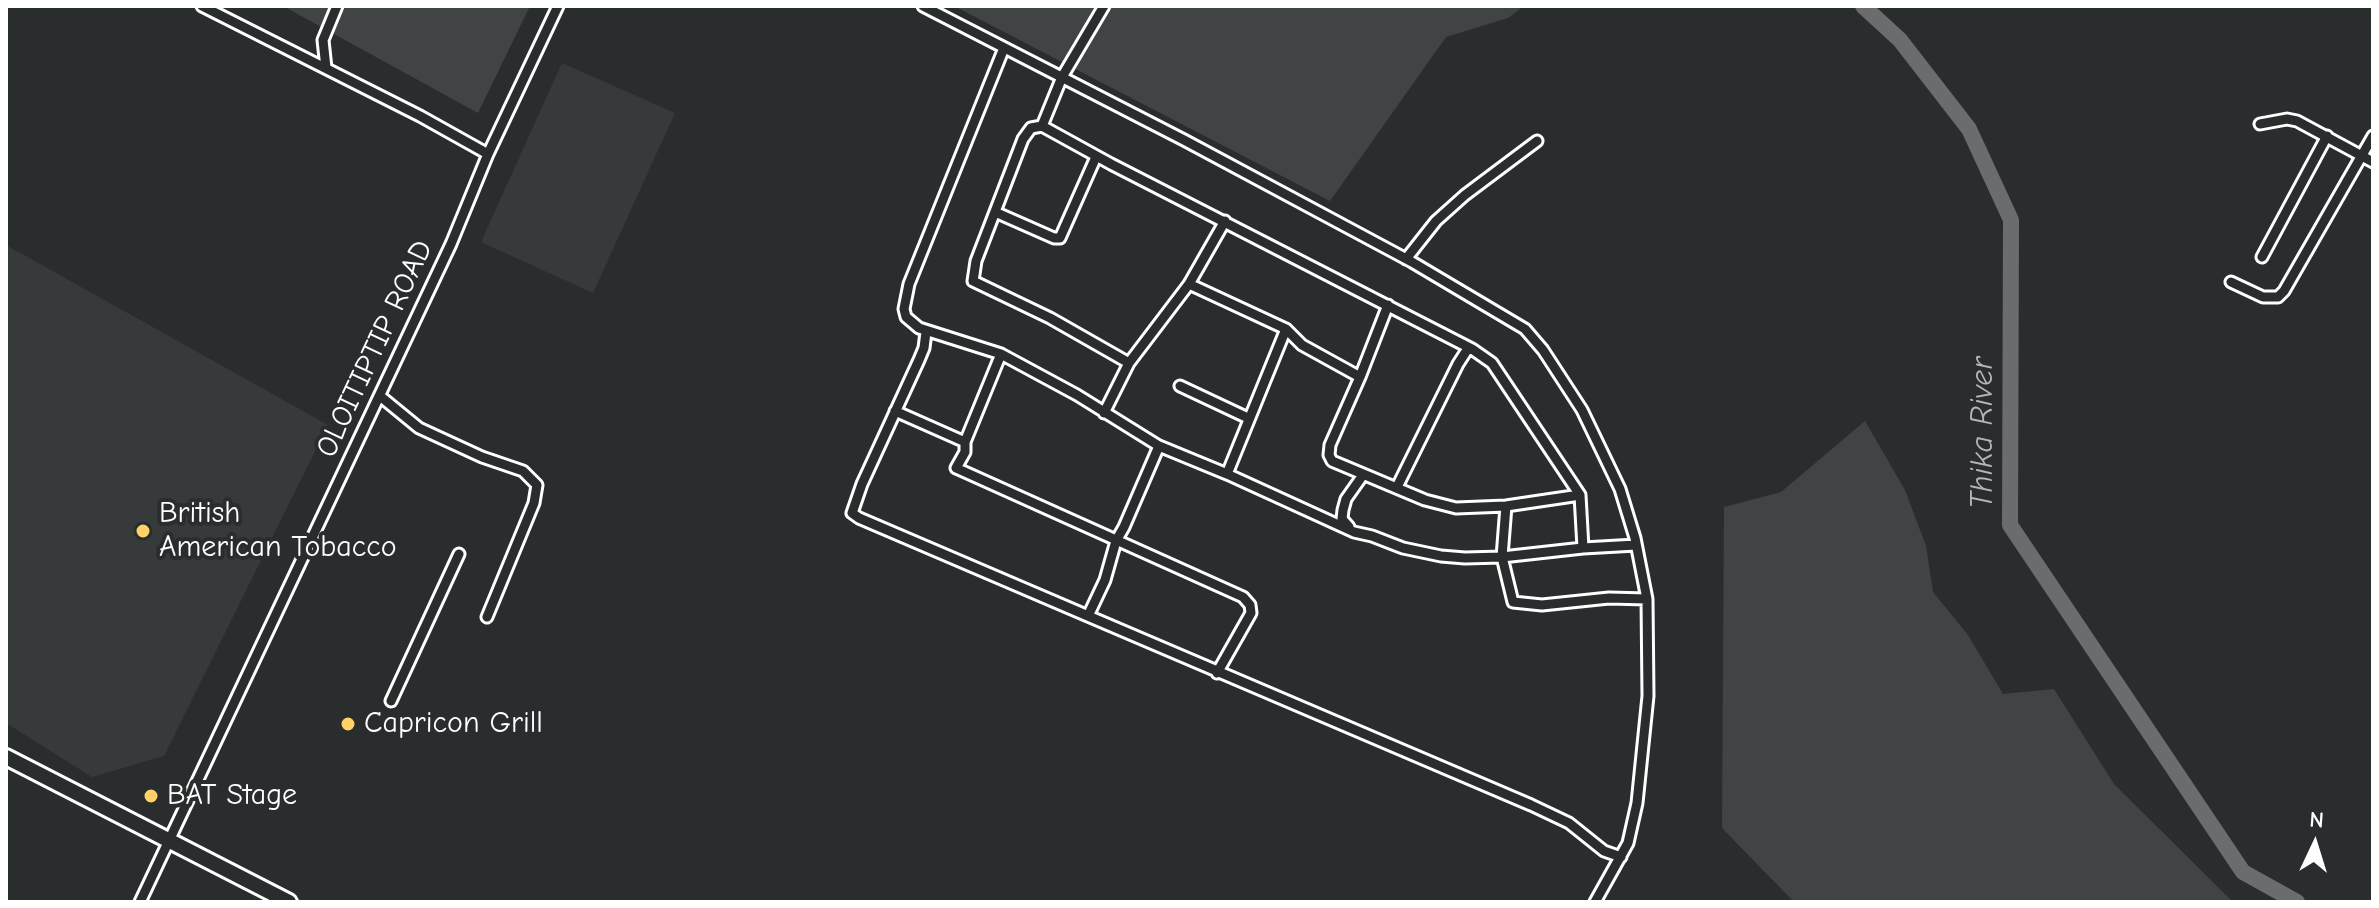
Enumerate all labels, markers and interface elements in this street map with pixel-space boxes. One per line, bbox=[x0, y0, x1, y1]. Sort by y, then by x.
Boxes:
street label: OLOITIPTIP ROAD bbox=[309, 235, 441, 463]
water label: Thika River bbox=[1964, 357, 2002, 509]
place label: British American Tobacco bbox=[159, 496, 397, 566]
marker: British American Tobacco bbox=[134, 522, 152, 540]
place label: Capricon Grill bbox=[364, 706, 543, 742]
marker: Capricon Grill bbox=[339, 715, 357, 733]
place label: BAT Stage bbox=[167, 778, 297, 814]
marker: BAT Stage bbox=[142, 787, 160, 805]
north arrow bbox=[2275, 804, 2355, 884]
text: N bbox=[2309, 807, 2325, 834]

